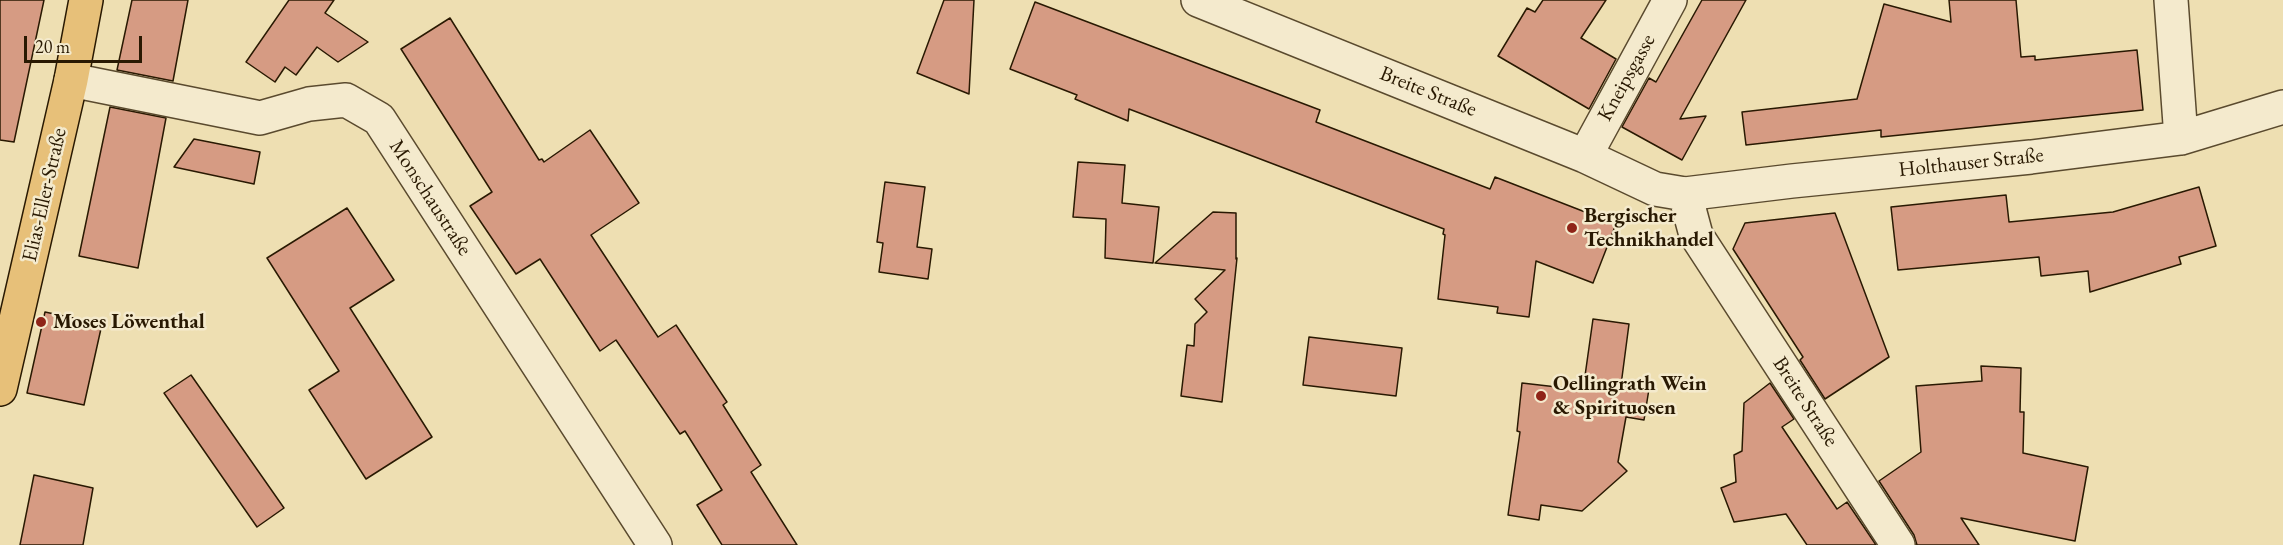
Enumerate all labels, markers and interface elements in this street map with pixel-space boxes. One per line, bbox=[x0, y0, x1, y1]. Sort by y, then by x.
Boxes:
scale bar bbox=[27, 24, 146, 62]
street label: Kneipsgasse bbox=[1593, 30, 1661, 126]
text: 20 m bbox=[35, 35, 70, 58]
street label: Breite Straße bbox=[1376, 61, 1480, 123]
street label: Elias-Eller-Straße bbox=[17, 126, 73, 264]
street label: Monschaustraße bbox=[383, 135, 477, 261]
street label: Holthauser Straße bbox=[1897, 143, 2045, 183]
place label: Bergischer Technikhandel bbox=[1584, 203, 1714, 253]
marker: Bergischer Technikhandel bbox=[1565, 221, 1579, 235]
place label: Moses Löwenthal bbox=[53, 309, 205, 335]
marker: Moses Löwenthal bbox=[34, 315, 48, 329]
street label: Breite Straße bbox=[1767, 352, 1843, 452]
place label: Oellingrath Wein & Spirituosen bbox=[1553, 371, 1707, 421]
marker: Oellingrath Wein & Spirituosen bbox=[1534, 389, 1548, 403]

